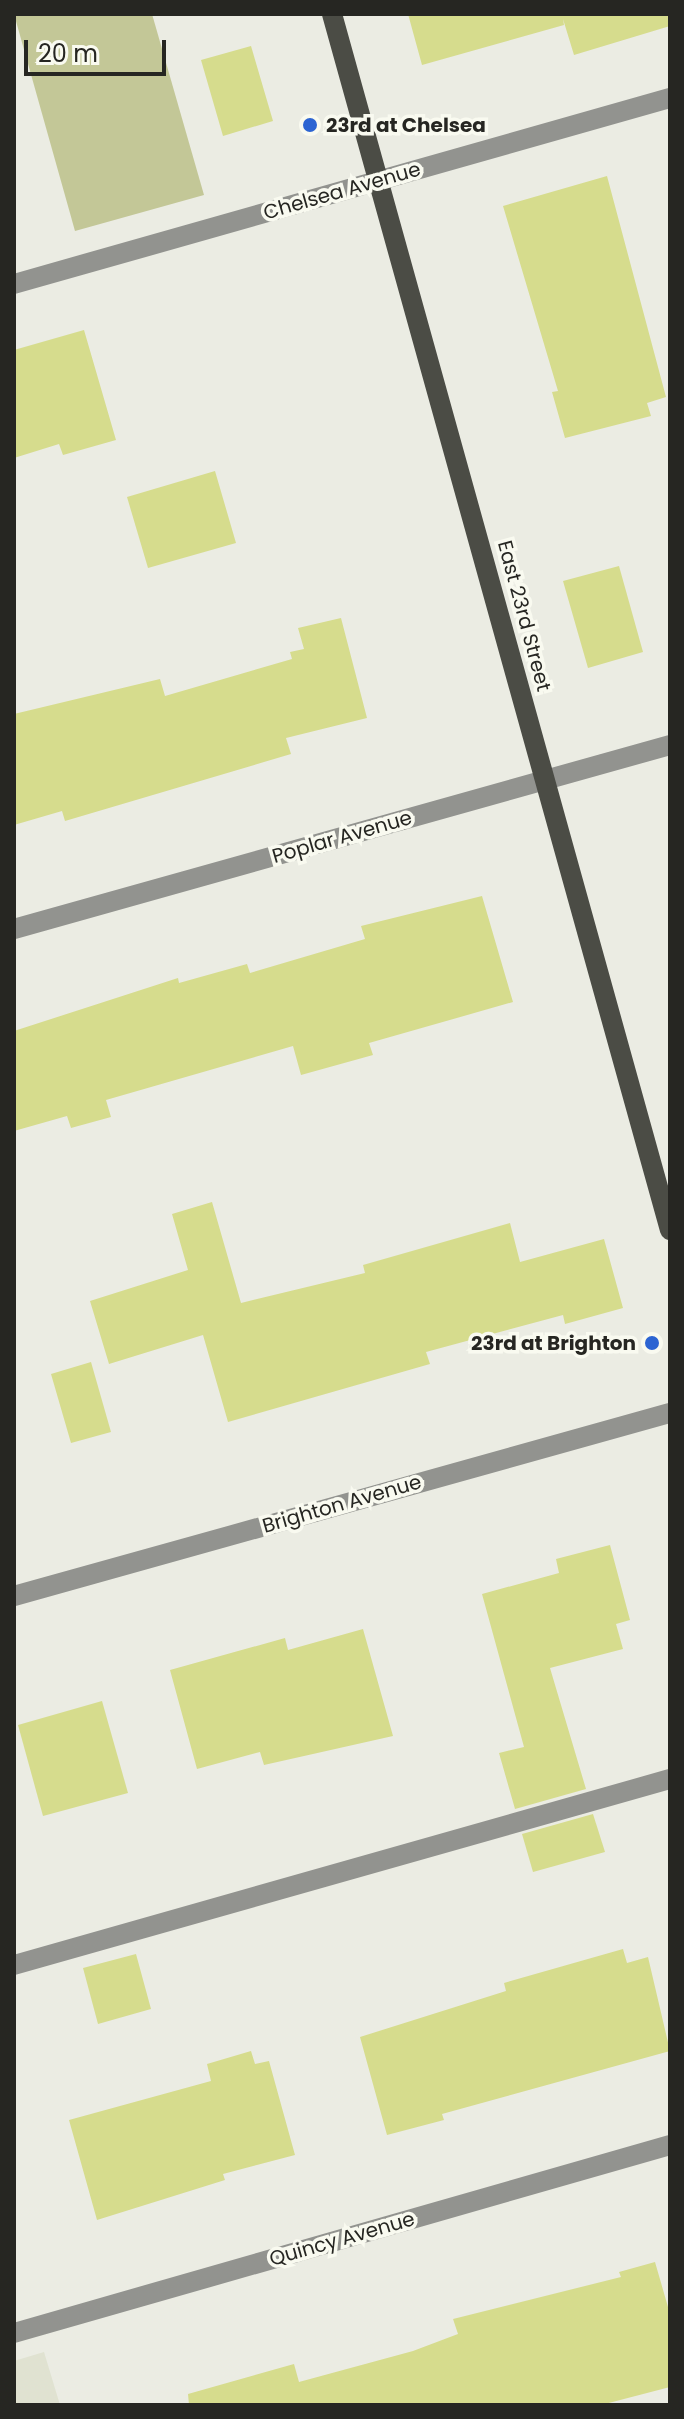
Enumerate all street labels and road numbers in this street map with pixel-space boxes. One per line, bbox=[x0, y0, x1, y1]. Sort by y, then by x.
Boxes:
street label: Chelsea Avenue bbox=[261, 157, 423, 225]
street label: East 23rd Street bbox=[492, 538, 556, 694]
street label: Poplar Avenue bbox=[269, 806, 415, 868]
street label: Brighton Avenue bbox=[260, 1470, 424, 1538]
street label: Quincy Avenue bbox=[267, 2207, 417, 2271]

